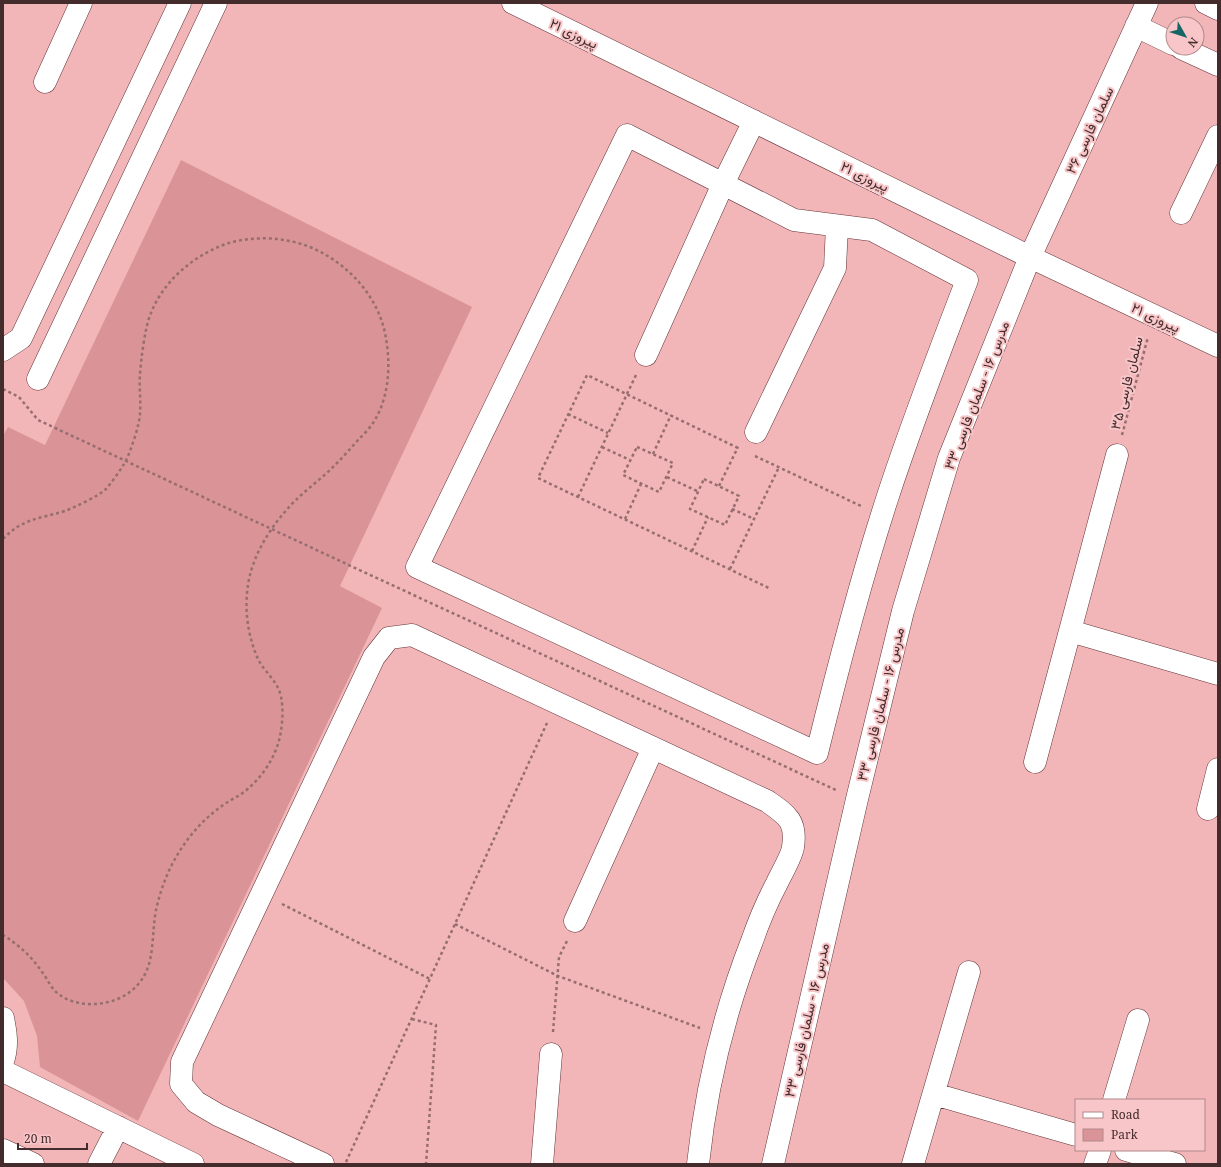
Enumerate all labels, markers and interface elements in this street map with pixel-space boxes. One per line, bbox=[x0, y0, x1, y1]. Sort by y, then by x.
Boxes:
street label: پیروزی ۲۱ bbox=[546, 13, 601, 54]
north arrow bbox=[1165, 16, 1205, 56]
text: N bbox=[1184, 35, 1202, 51]
street label: سلمان فارسی ۳۶ bbox=[1061, 83, 1117, 177]
street label: پیروزی ۲۱ bbox=[837, 156, 892, 197]
street label: پیروزی ۲۱ bbox=[1128, 298, 1183, 337]
street label: مدرس ۱۶ - سلمان فارسی ۳۳ bbox=[939, 318, 1013, 472]
street label: سلمان فارسی ۳۵ bbox=[1105, 334, 1147, 432]
street label: مدرس ۱۶ - سلمان فارسی ۳۳ bbox=[852, 625, 908, 783]
street label: مدرس ۱۶ - سلمان فارسی ۳۳ bbox=[779, 941, 833, 1099]
legend bbox=[1075, 1099, 1205, 1151]
text: Road bbox=[1111, 1106, 1141, 1123]
scale bar bbox=[18, 1125, 87, 1151]
text: Park bbox=[1111, 1126, 1139, 1143]
text: 20 m bbox=[24, 1130, 52, 1147]

